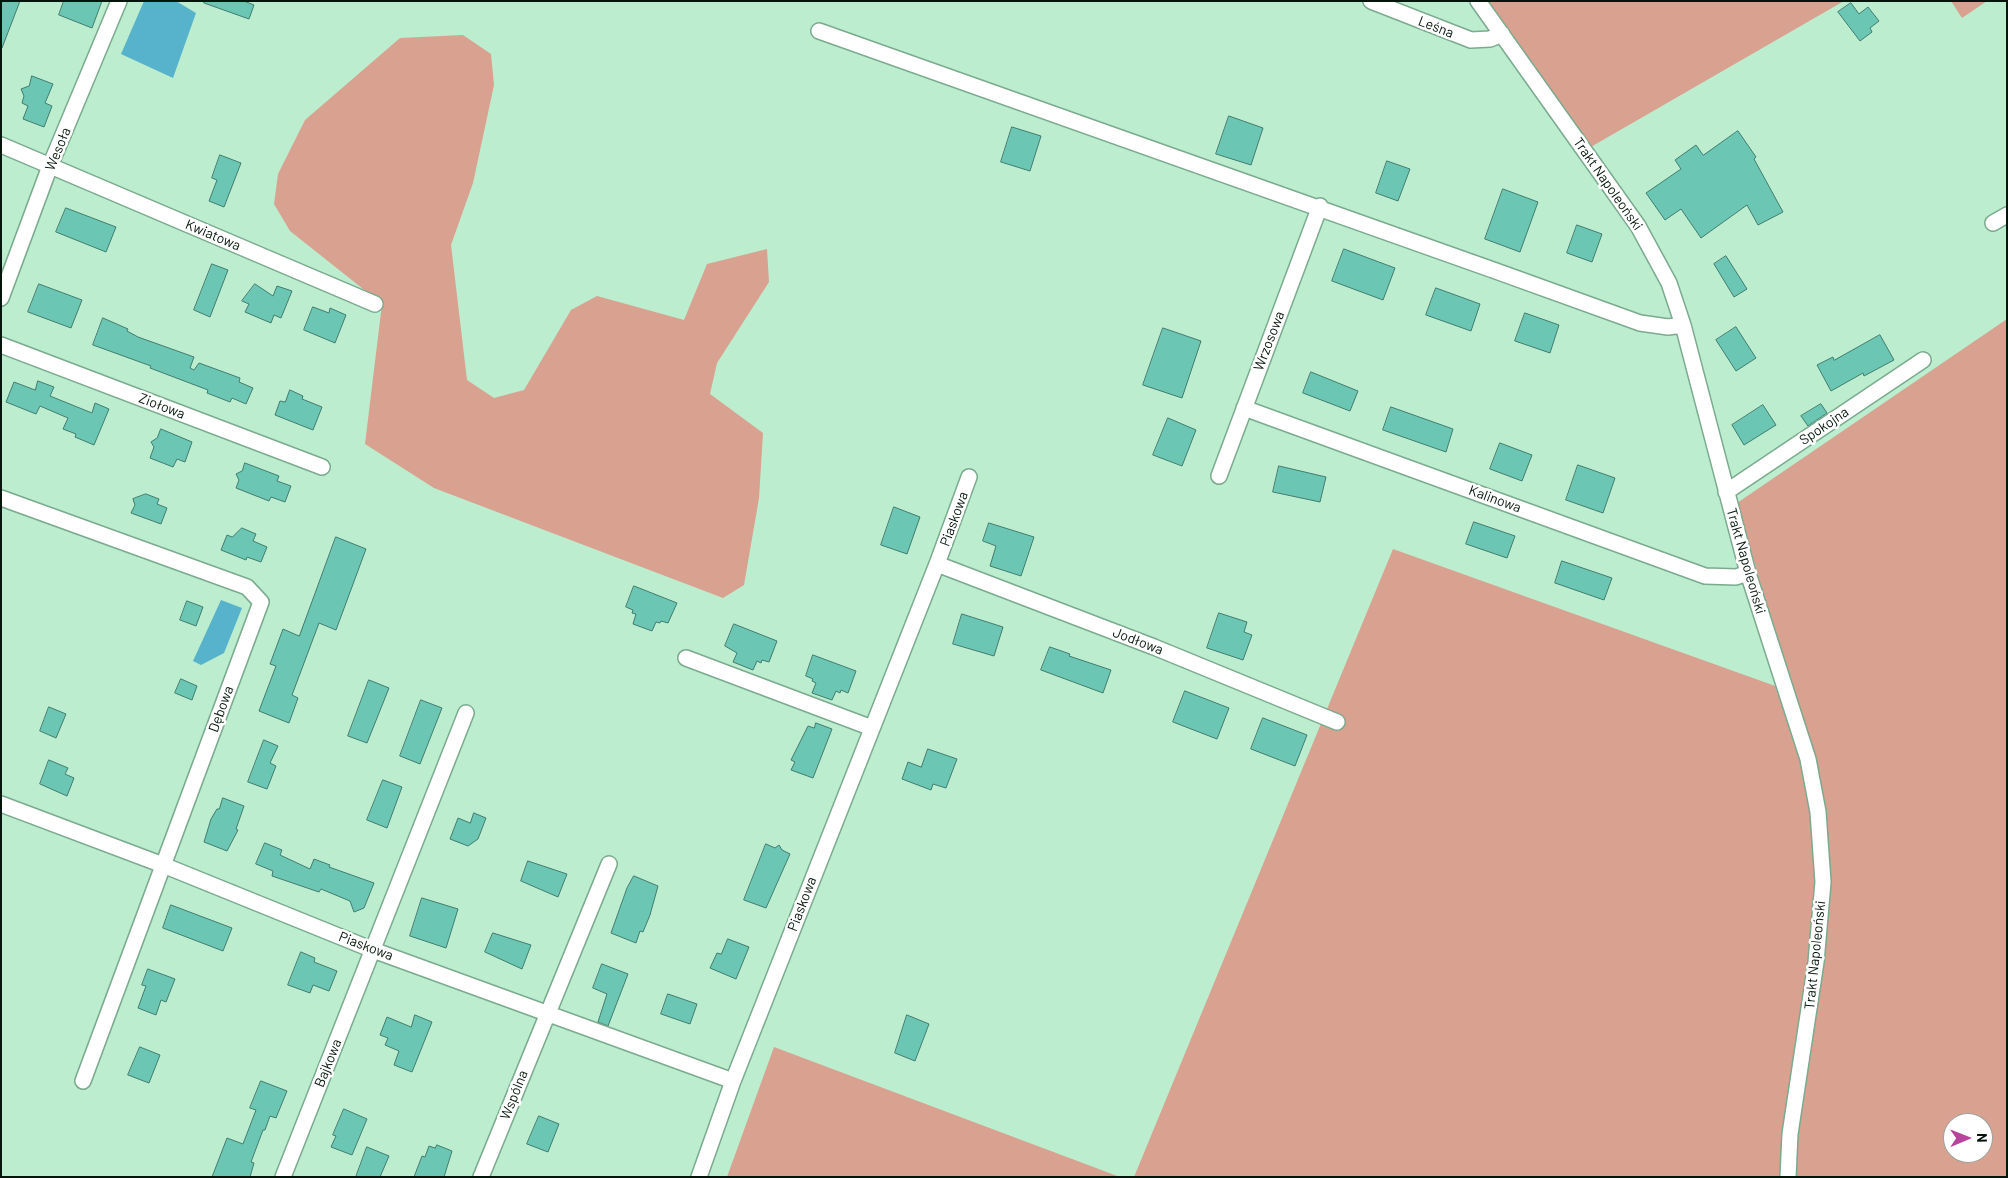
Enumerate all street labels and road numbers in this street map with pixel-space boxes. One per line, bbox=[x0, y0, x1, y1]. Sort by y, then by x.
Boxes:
street label: Leśna bbox=[1416, 13, 1456, 41]
street label: Wesoła bbox=[42, 125, 74, 173]
street label: Trakt Napoleoński bbox=[1570, 134, 1646, 234]
street label: Kwiatowa bbox=[183, 216, 243, 254]
street label: Wrzosowa bbox=[1250, 309, 1288, 373]
street label: Ziołowa bbox=[137, 390, 187, 422]
street label: Spokojna bbox=[1796, 403, 1852, 449]
street label: Kalinowa bbox=[1467, 482, 1523, 516]
street label: Piaskowa bbox=[936, 489, 972, 549]
street label: Trakt Napoleoński bbox=[1723, 506, 1769, 616]
street label: Jodłowa bbox=[1110, 624, 1166, 658]
street label: Dębowa bbox=[205, 684, 237, 734]
street label: Piaskowa bbox=[784, 874, 820, 934]
street label: Trakt Napoleoński bbox=[1801, 900, 1829, 1010]
street label: Piaskowa bbox=[336, 928, 396, 964]
street label: Bajkowa bbox=[311, 1036, 345, 1090]
street label: Wspólna bbox=[497, 1068, 531, 1122]

